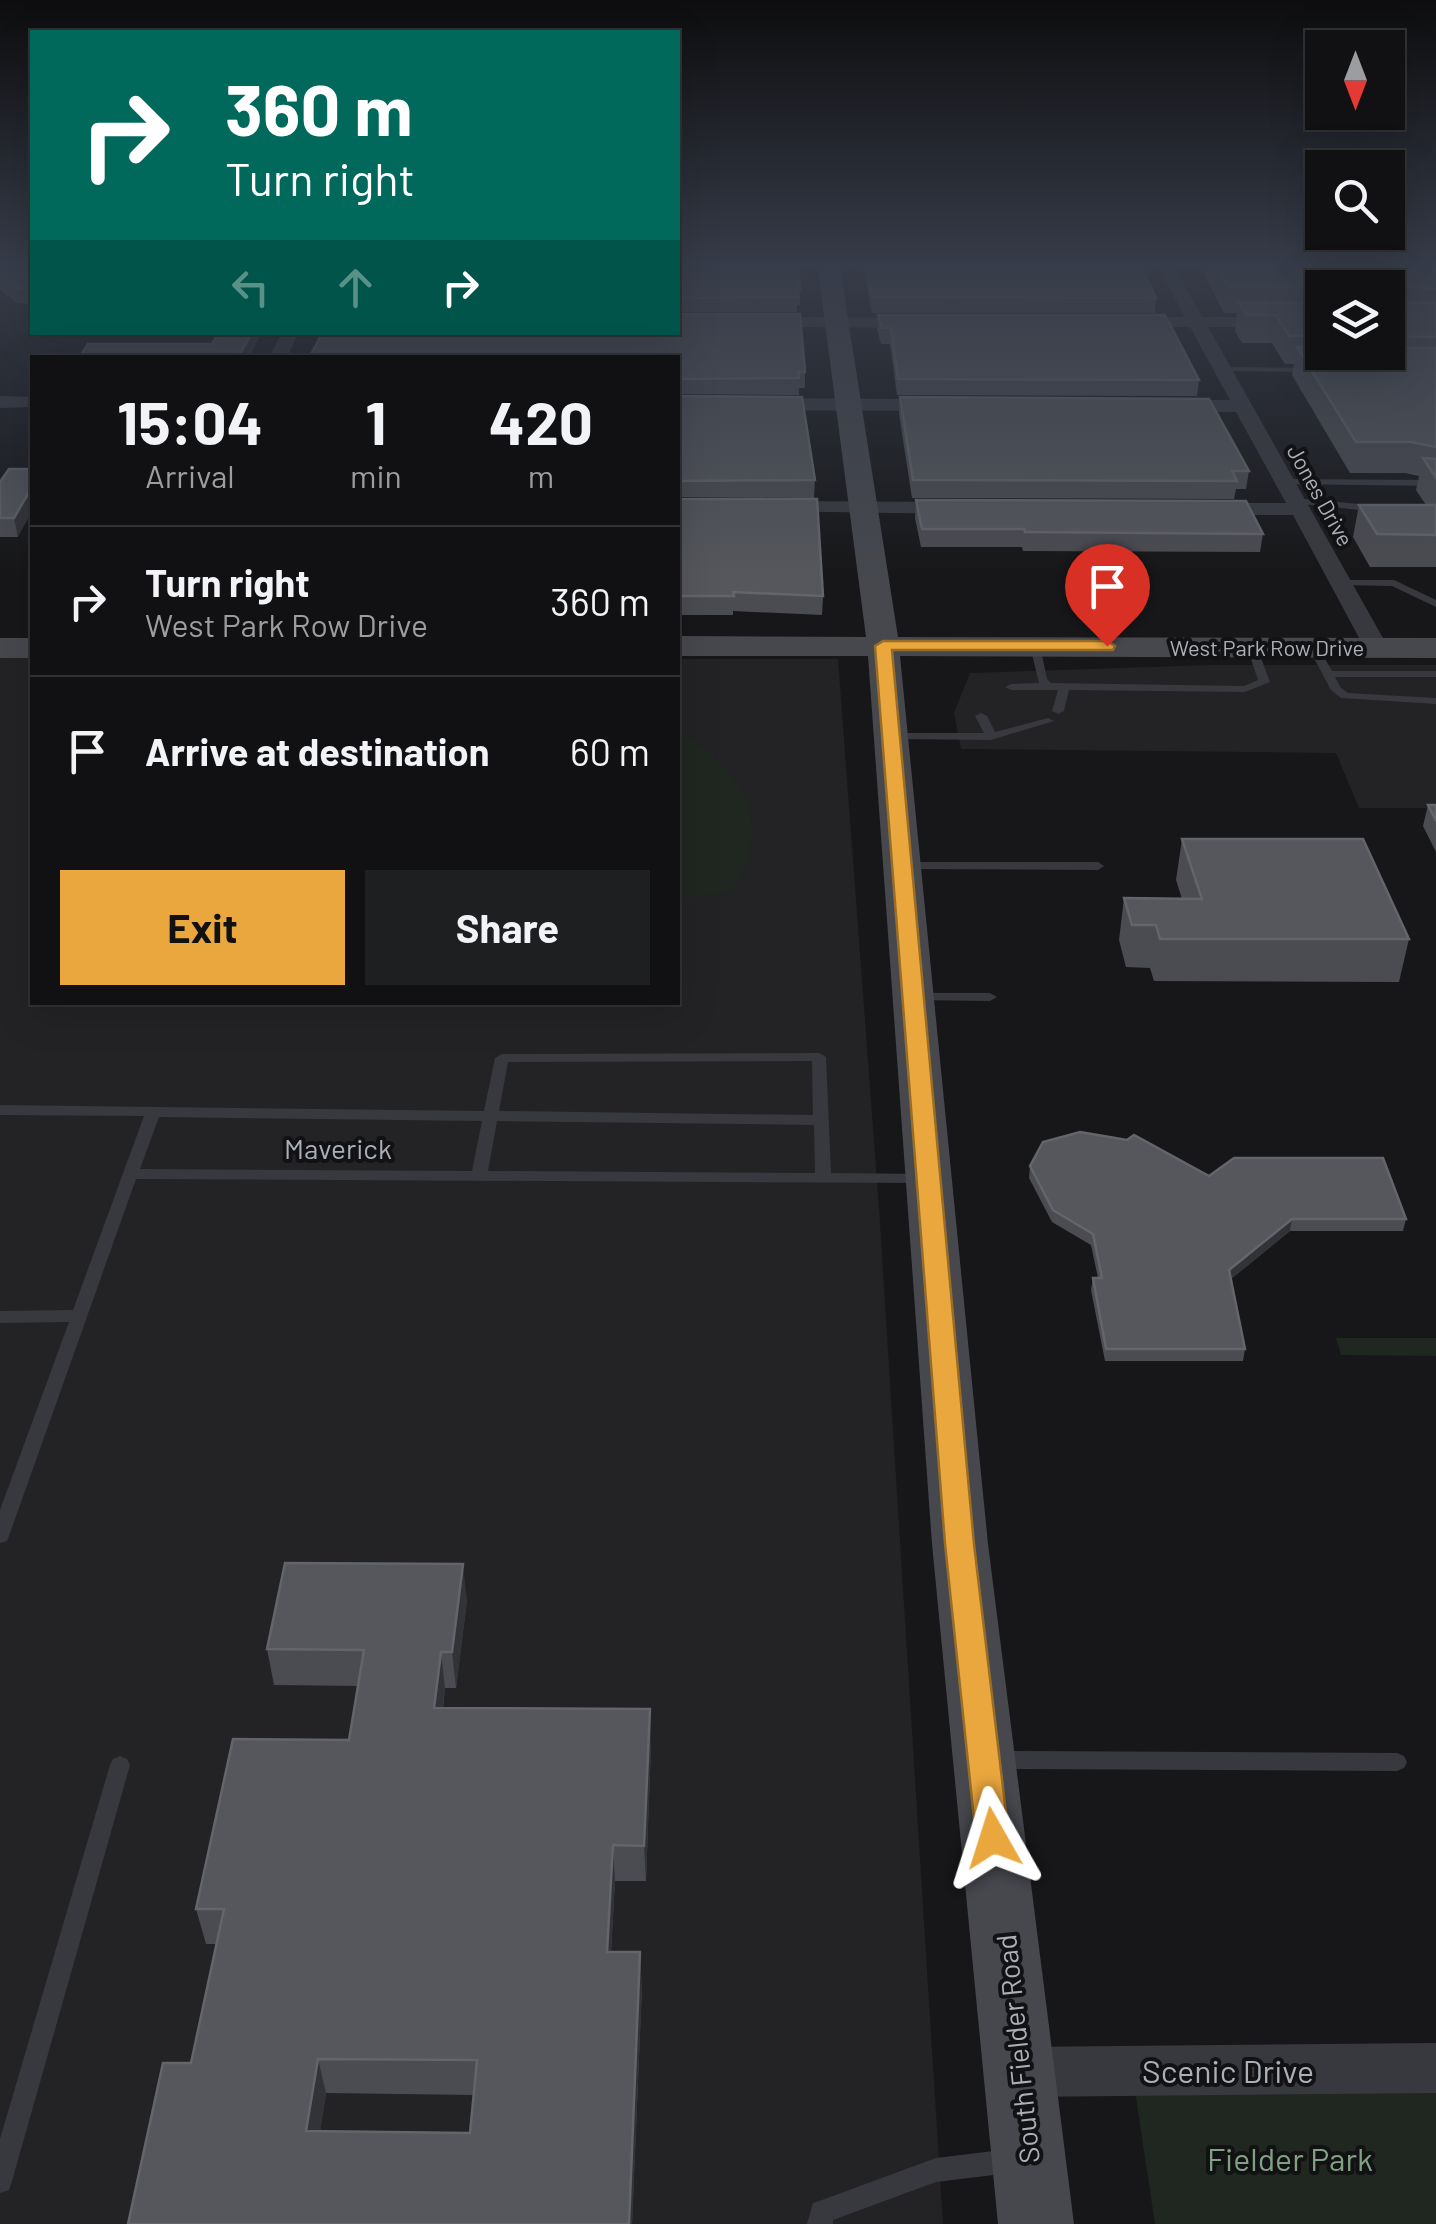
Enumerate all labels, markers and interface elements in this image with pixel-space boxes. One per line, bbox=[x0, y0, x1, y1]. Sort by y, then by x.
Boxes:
north arrow bbox=[1305, 30, 1405, 130]
map controls bbox=[1305, 30, 1405, 370]
text: 360 m bbox=[225, 66, 413, 150]
icon: right bbox=[60, 70, 190, 200]
button: search bbox=[1305, 150, 1405, 250]
text: Turn right bbox=[225, 151, 415, 205]
icon: left bbox=[223, 260, 278, 315]
icon: ahead bbox=[328, 260, 383, 315]
icon: right bbox=[433, 260, 488, 315]
button: layers bbox=[1305, 270, 1405, 370]
text: 15:04 bbox=[117, 385, 263, 457]
text: 1 bbox=[365, 385, 387, 457]
text: 420 bbox=[489, 385, 593, 457]
street label: Jones Drive bbox=[1282, 440, 1360, 550]
text: Arrival bbox=[145, 456, 235, 494]
text: min bbox=[350, 456, 402, 494]
text: m bbox=[528, 456, 554, 494]
pin bbox=[1065, 544, 1150, 647]
text: Turn right bbox=[145, 559, 310, 605]
icon: arrive bbox=[1080, 559, 1135, 614]
icon: right bbox=[60, 574, 115, 629]
text: 360 m bbox=[550, 578, 650, 624]
text: West Park Row Drive bbox=[145, 605, 428, 643]
street label: West Park Row Drive bbox=[1170, 634, 1364, 660]
icon: arrive bbox=[60, 724, 115, 779]
text: Arrive at destination bbox=[145, 728, 490, 774]
text: 60 m bbox=[570, 728, 650, 774]
button: Exit bbox=[60, 870, 345, 985]
button: Share bbox=[365, 870, 650, 985]
street label: Maverick bbox=[284, 1131, 392, 1165]
position arrow bbox=[941, 1786, 1045, 1890]
street label: South Fielder Road bbox=[988, 1933, 1046, 2165]
street label: Scenic Drive bbox=[1142, 2051, 1314, 2089]
park label: Fielder Park bbox=[1207, 2139, 1373, 2177]

